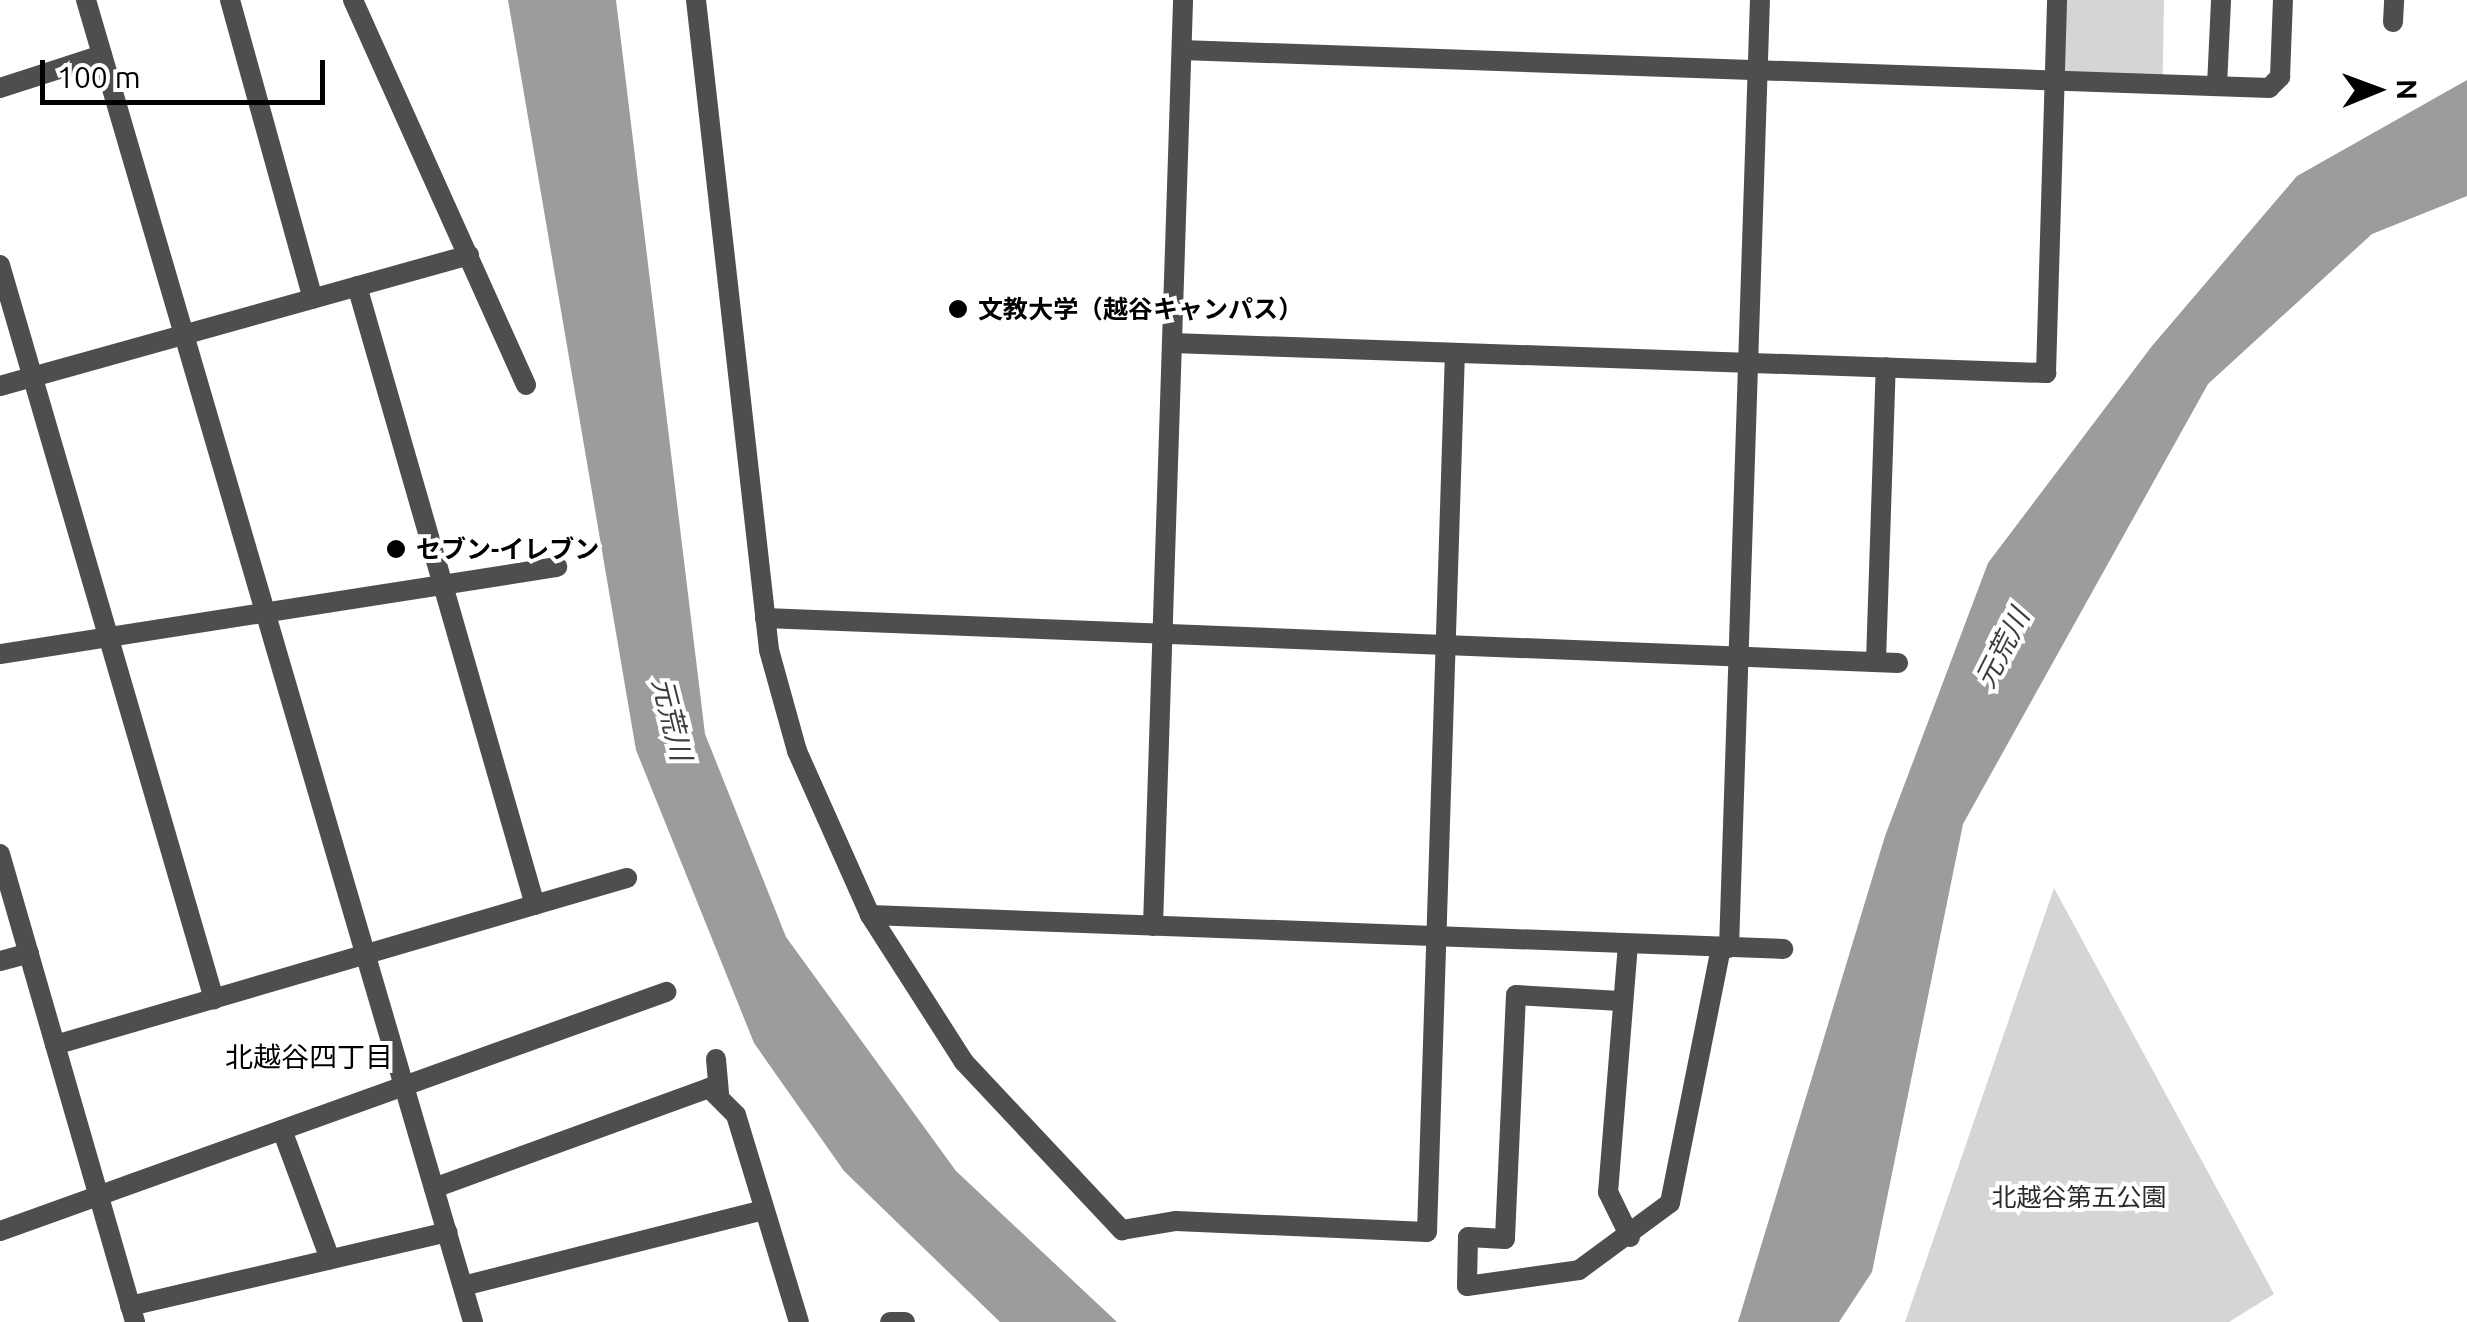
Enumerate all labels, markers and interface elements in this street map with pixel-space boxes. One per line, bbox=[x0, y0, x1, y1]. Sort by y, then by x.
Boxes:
scale bar bbox=[45, 40, 330, 102]
north arrow bbox=[2327, 40, 2427, 140]
text: 100 m bbox=[57, 60, 141, 94]
text: N bbox=[2392, 79, 2423, 100]
place label: 文教大学（越谷キャンパス） bbox=[978, 294, 1303, 324]
marker: 文教大学（越谷キャンパス） bbox=[947, 298, 969, 320]
place label: セブン-イレブン bbox=[416, 534, 599, 564]
marker: セブン-イレブン bbox=[385, 538, 407, 560]
water label: 元荒川 bbox=[1968, 603, 2036, 693]
water label: 元荒川 bbox=[646, 674, 698, 764]
district label: 北越谷四丁目 bbox=[225, 1040, 393, 1074]
park label: 北越谷第五公園 bbox=[1992, 1182, 2166, 1212]

